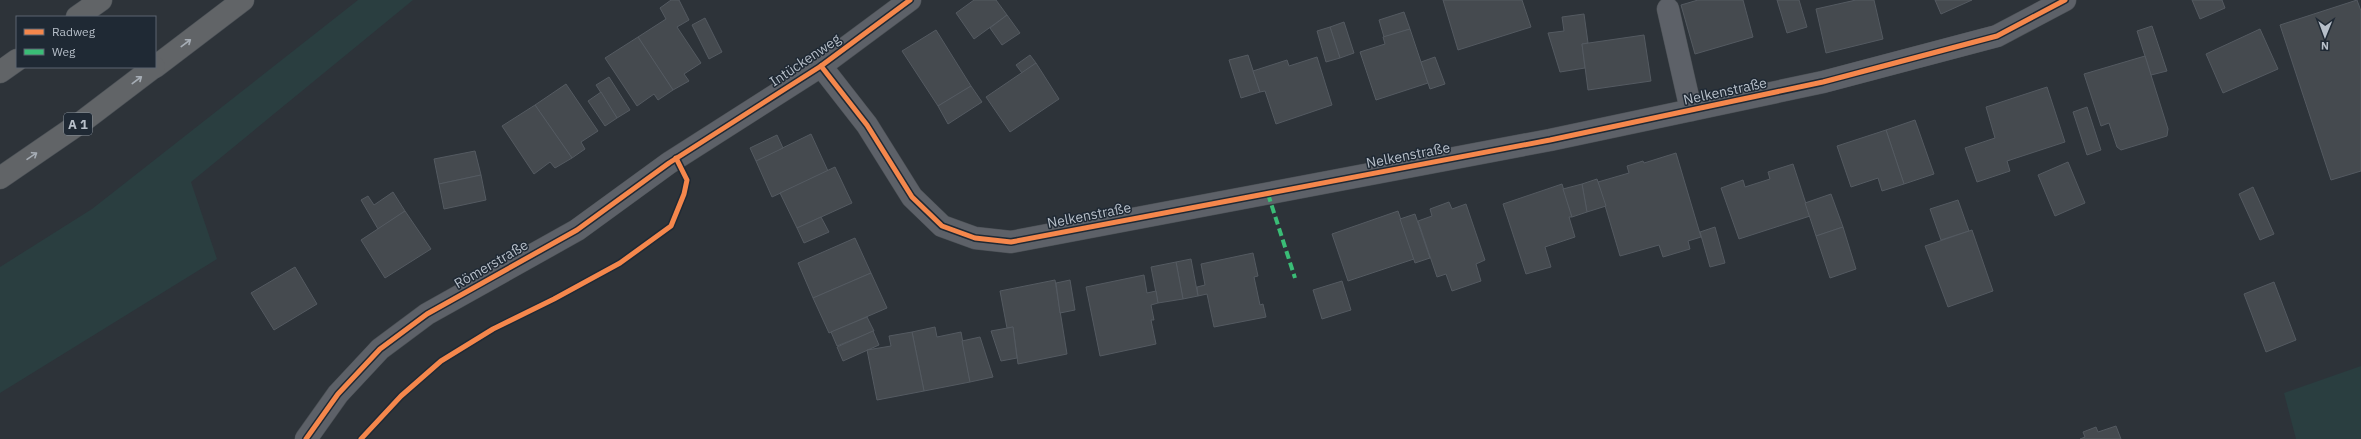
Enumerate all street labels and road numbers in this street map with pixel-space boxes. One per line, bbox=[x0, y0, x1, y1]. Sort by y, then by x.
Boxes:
street label: Intückenweg bbox=[766, 29, 844, 90]
street label: Nelkenstraße bbox=[1682, 73, 1769, 109]
road number: A 1 bbox=[64, 113, 92, 135]
street label: Nelkenstraße bbox=[1365, 138, 1452, 172]
street label: Nelkenstraße bbox=[1046, 198, 1133, 232]
street label: Römerstraße bbox=[451, 235, 531, 292]

